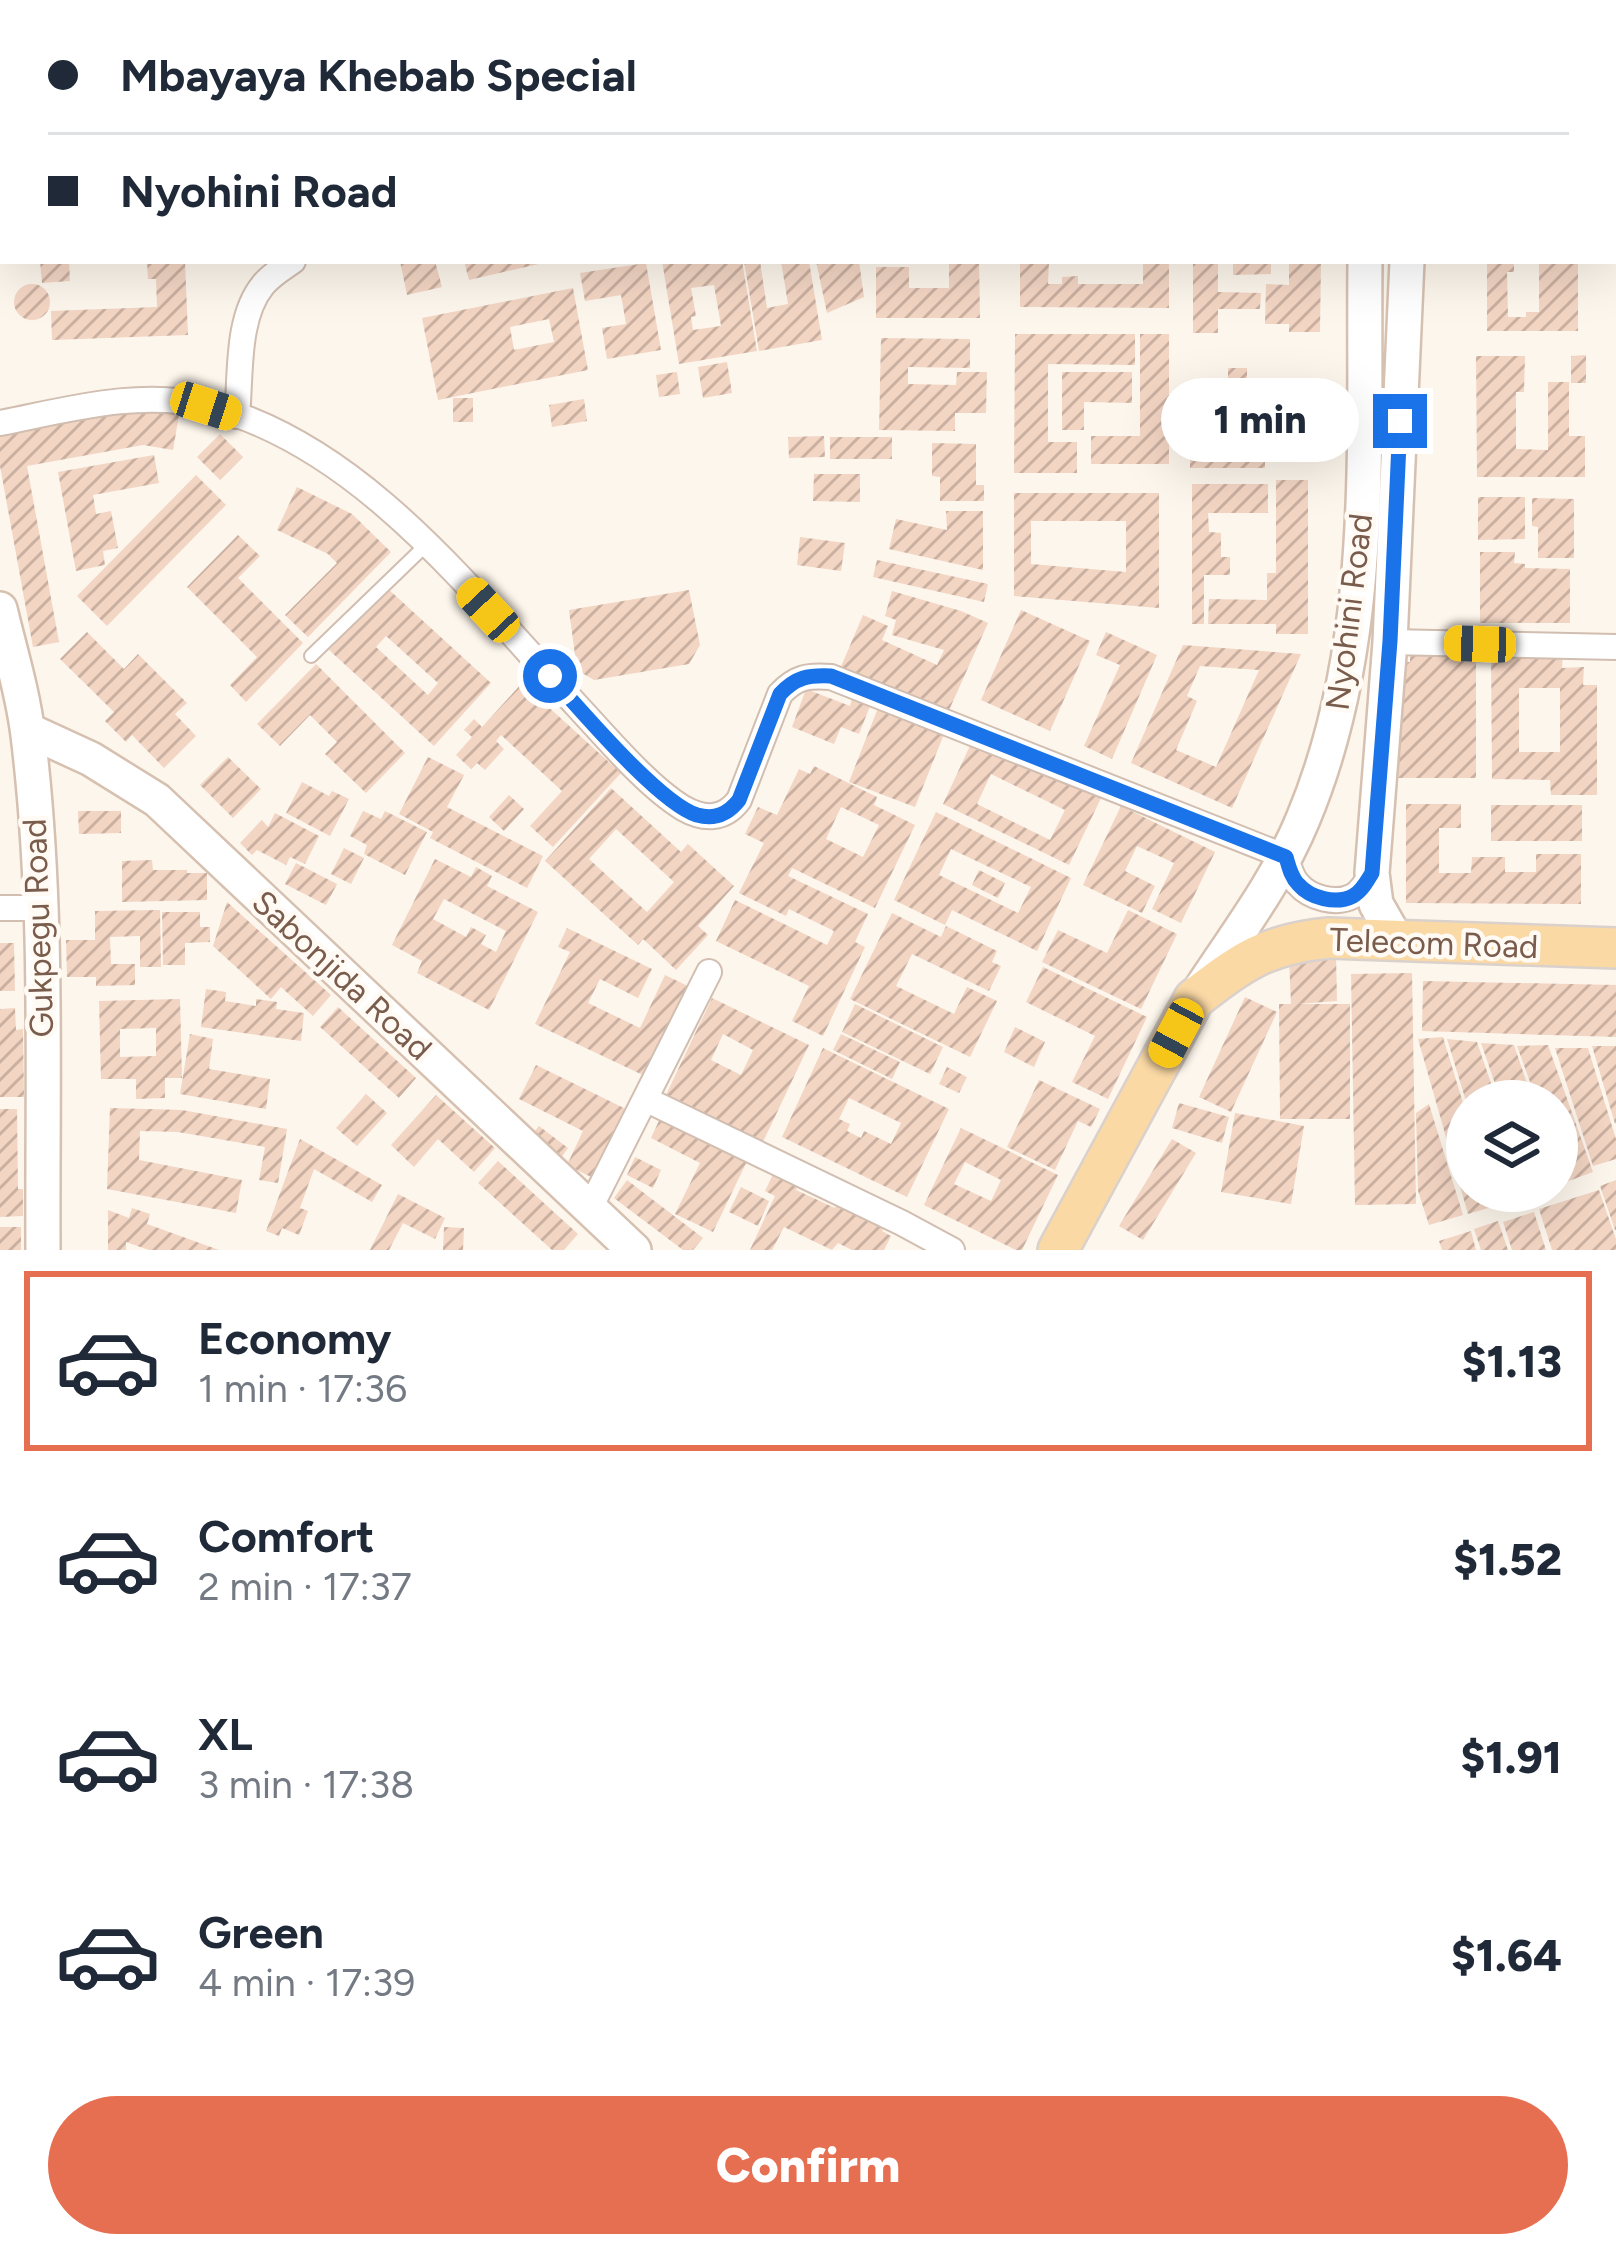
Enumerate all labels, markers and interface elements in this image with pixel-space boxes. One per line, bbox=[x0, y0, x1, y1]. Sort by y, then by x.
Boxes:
text: Mbayaya Khebab Special bbox=[120, 48, 637, 102]
text: Nyohini Road bbox=[120, 164, 398, 218]
car bbox=[166, 378, 246, 434]
callout: 1 min bbox=[1160, 379, 1358, 463]
route end bbox=[1373, 394, 1427, 448]
text: 1 min bbox=[1213, 396, 1307, 443]
street label: Nyohini Road bbox=[1318, 511, 1380, 713]
car bbox=[450, 571, 526, 649]
car bbox=[1443, 625, 1517, 663]
route start bbox=[523, 649, 577, 703]
street label: Gukpegu Road bbox=[15, 818, 61, 1038]
street label: Sabonjida Road bbox=[244, 882, 440, 1068]
street label: Telecom Road bbox=[1329, 920, 1539, 966]
car bbox=[1143, 993, 1209, 1073]
map controls bbox=[1446, 1080, 1578, 1212]
button: layers bbox=[1446, 1080, 1578, 1212]
icon: car bbox=[54, 1307, 162, 1415]
text: Economy bbox=[198, 1311, 391, 1365]
text: $1.13 bbox=[1462, 1334, 1562, 1388]
text: 1 min · 17:36 bbox=[198, 1365, 407, 1412]
icon: car bbox=[54, 1505, 162, 1613]
text: Comfort bbox=[198, 1509, 374, 1563]
text: $1.52 bbox=[1453, 1532, 1562, 1586]
text: 2 min · 17:37 bbox=[198, 1563, 412, 1610]
icon: car bbox=[54, 1703, 162, 1811]
text: XL bbox=[198, 1707, 253, 1761]
text: $1.91 bbox=[1461, 1730, 1562, 1784]
text: 3 min · 17:38 bbox=[198, 1761, 414, 1808]
icon: car bbox=[54, 1901, 162, 2009]
text: Green bbox=[198, 1905, 324, 1959]
text: $1.64 bbox=[1451, 1928, 1562, 1982]
text: 4 min · 17:39 bbox=[198, 1959, 415, 2006]
button: Confirm bbox=[48, 2096, 1568, 2234]

